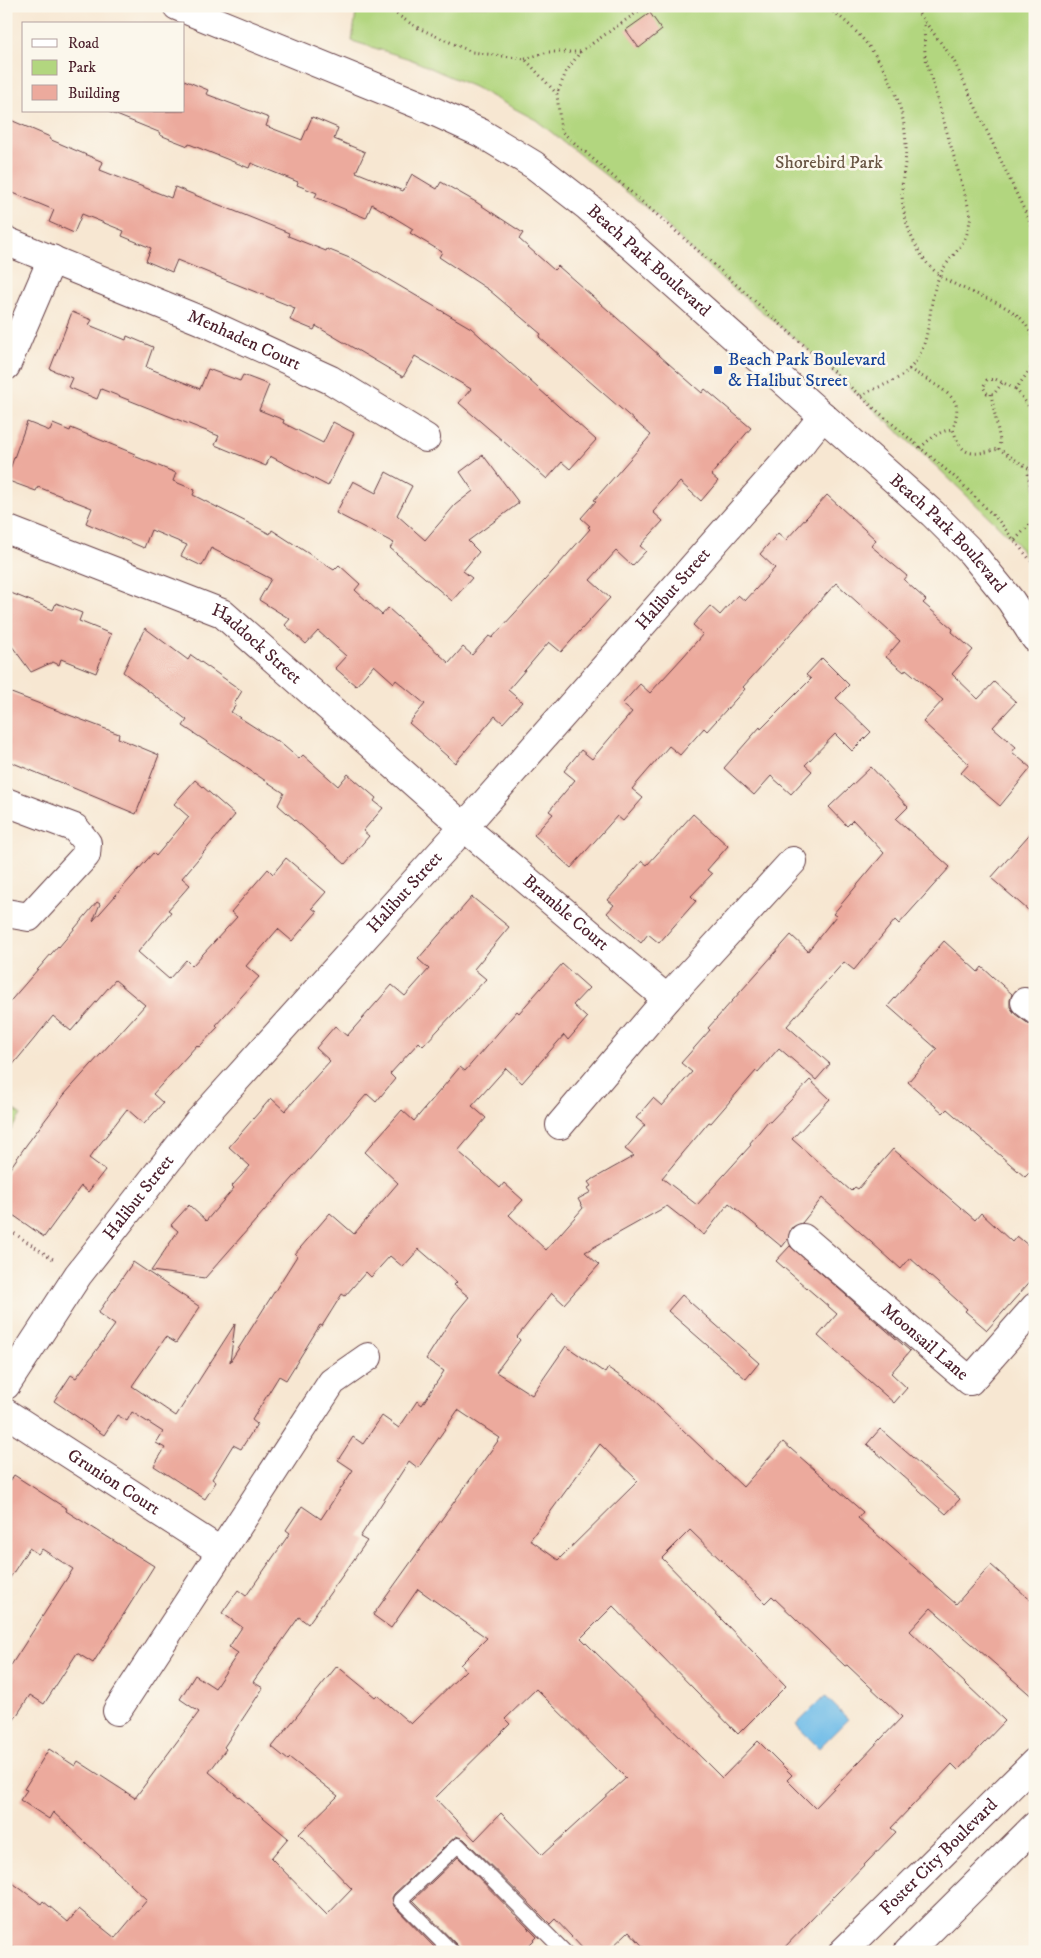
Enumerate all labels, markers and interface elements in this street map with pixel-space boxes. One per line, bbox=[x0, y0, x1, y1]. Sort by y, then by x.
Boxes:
legend bbox=[22, 22, 185, 112]
text: Road bbox=[68, 34, 100, 53]
text: Park bbox=[68, 58, 97, 77]
text: Building bbox=[68, 84, 120, 103]
park label: Shorebird Park bbox=[775, 152, 883, 174]
street label: Beach Park Boulevard bbox=[582, 200, 715, 322]
street label: Menhaden Court bbox=[184, 305, 304, 376]
place label: Beach Park Boulevard & Halibut Street bbox=[728, 349, 886, 392]
marker: Beach Park Boulevard & Halibut Street bbox=[712, 364, 724, 376]
street label: Beach Park Boulevard bbox=[885, 469, 1011, 597]
street label: Halibut Street bbox=[631, 543, 716, 635]
street label: Haddock Street bbox=[209, 599, 306, 689]
street label: Halibut Street bbox=[363, 847, 448, 938]
street label: Bramble Court bbox=[518, 870, 613, 956]
street label: Halibut Street bbox=[99, 1150, 179, 1244]
street label: Moonsail Lane bbox=[876, 1299, 973, 1386]
street label: Grunion Court bbox=[63, 1444, 164, 1520]
street label: Foster City Boulevard bbox=[876, 1794, 1002, 1920]

